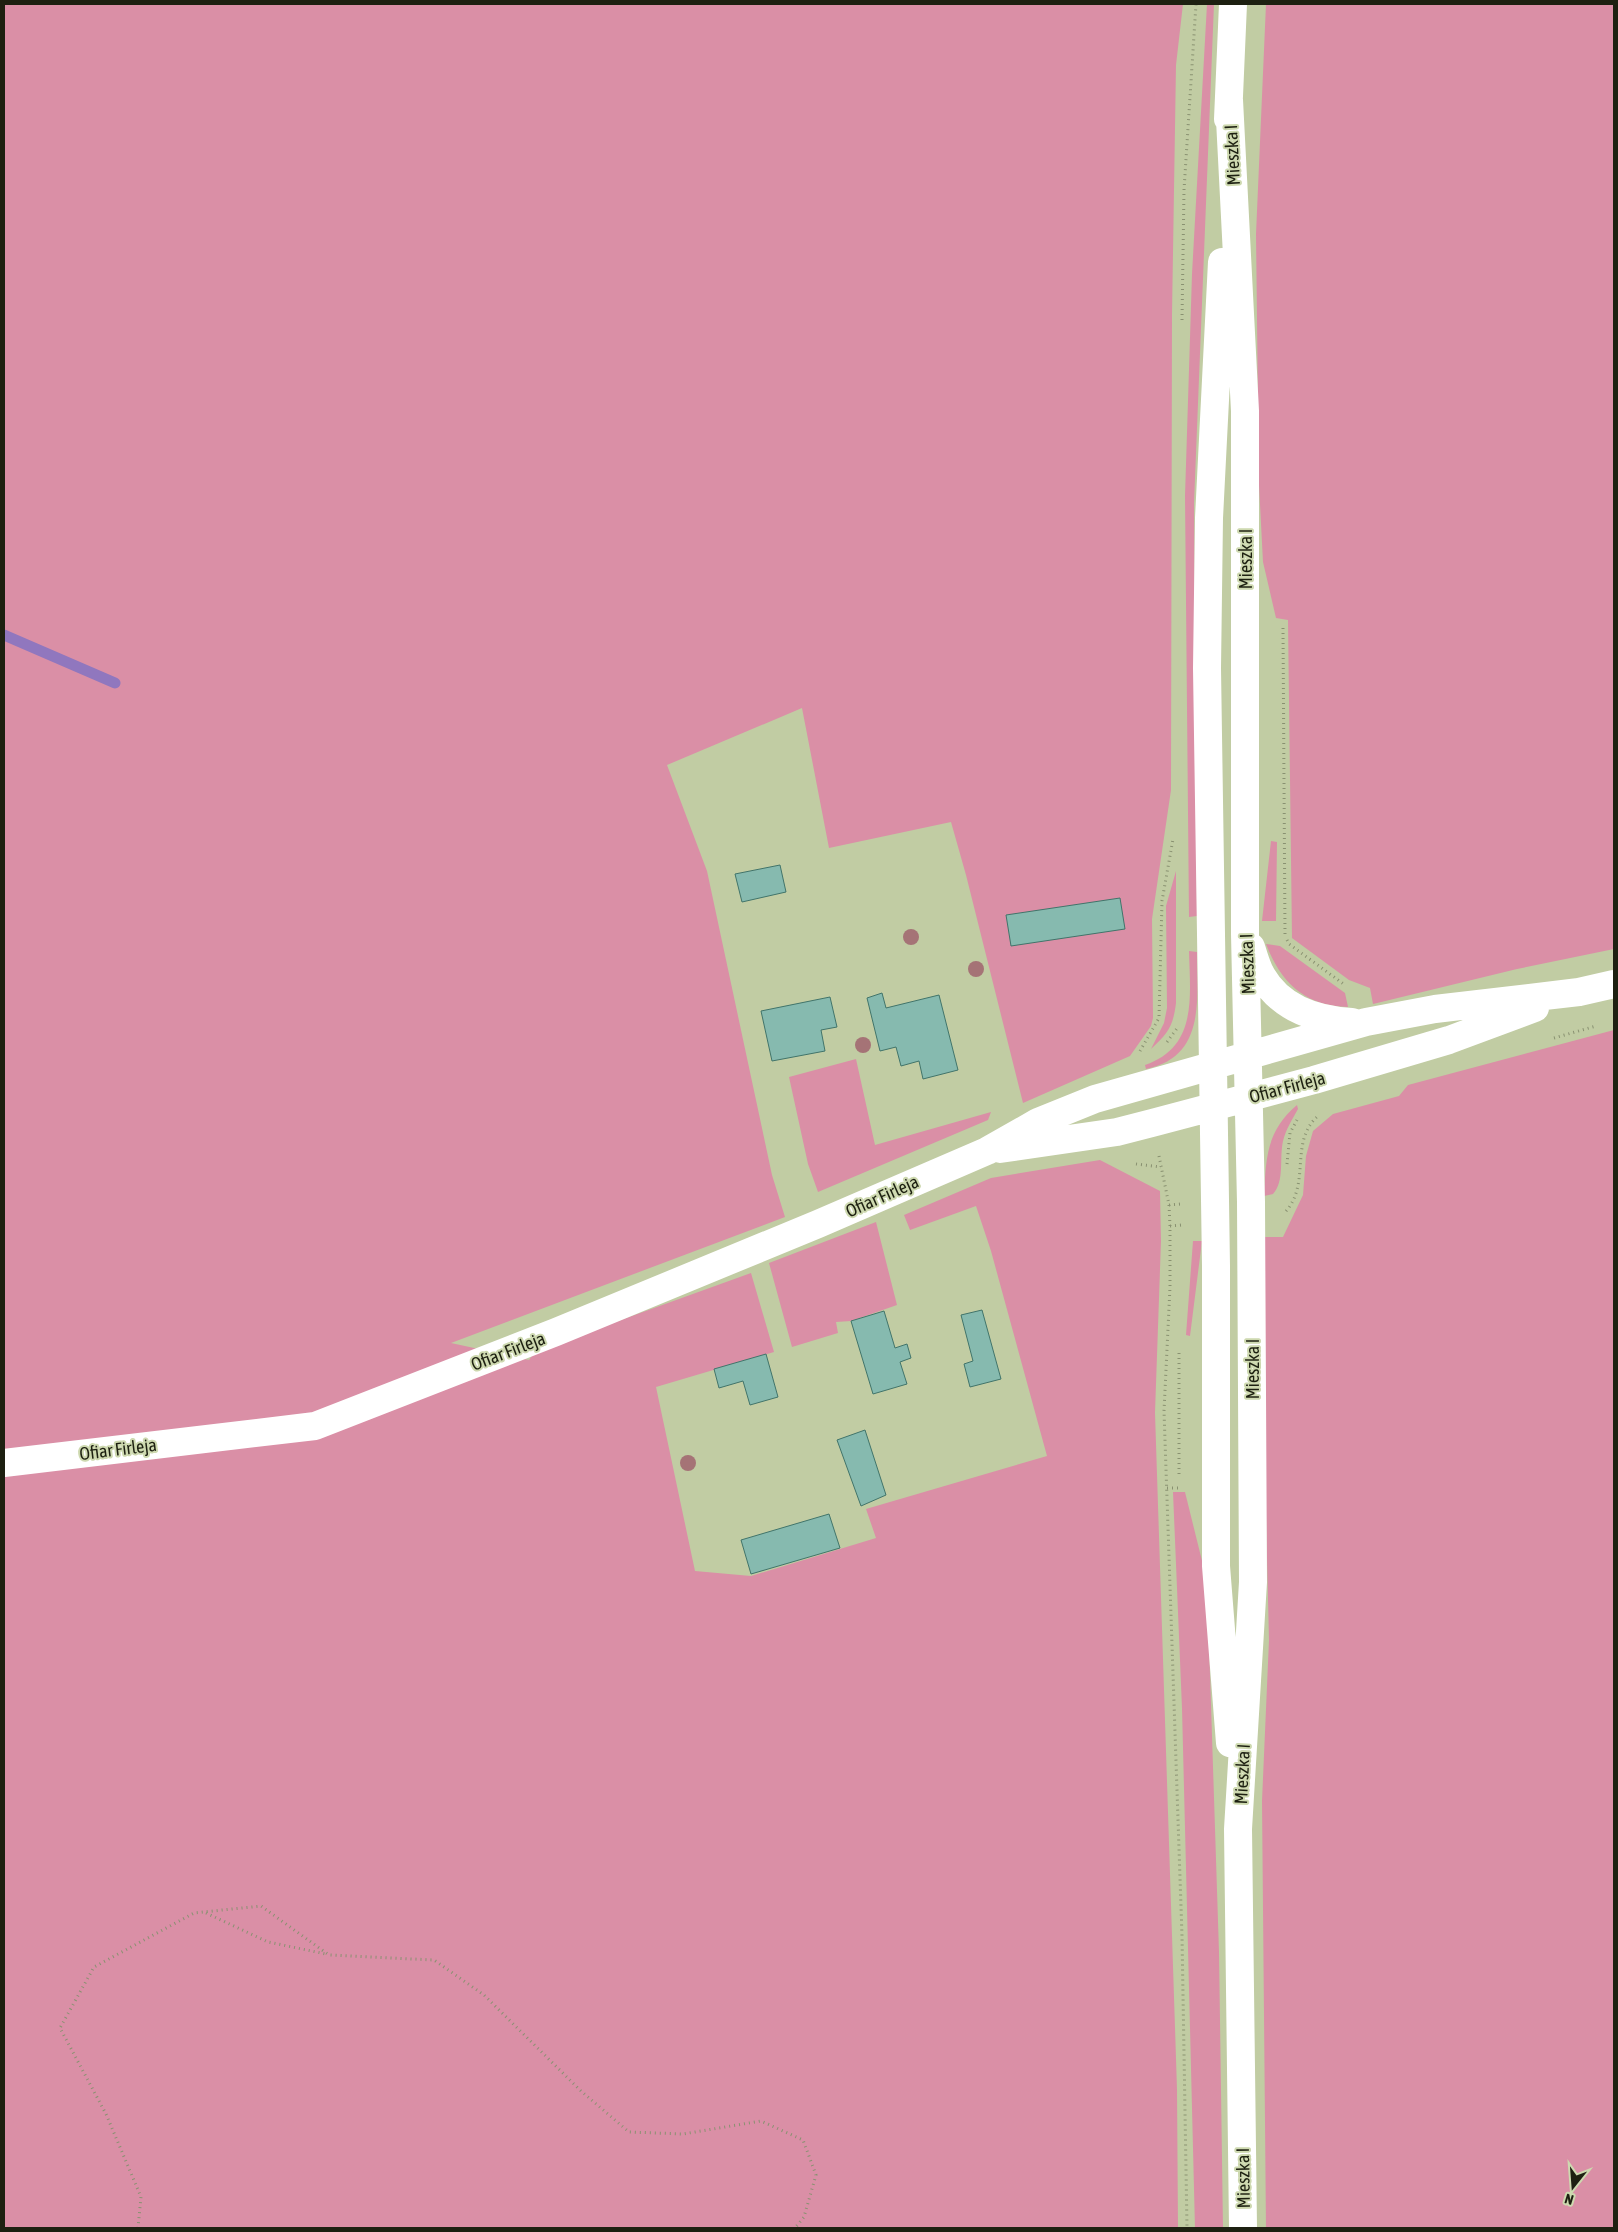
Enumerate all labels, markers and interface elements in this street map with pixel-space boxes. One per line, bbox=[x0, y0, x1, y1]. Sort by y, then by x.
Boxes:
street label: Mieszka I bbox=[1220, 124, 1244, 186]
street label: Mieszka I bbox=[1235, 529, 1256, 589]
street label: Mieszka I bbox=[1235, 933, 1259, 995]
street label: Ofiar Firleja bbox=[1247, 1067, 1327, 1107]
street label: Ofiar Firleja bbox=[842, 1171, 922, 1221]
street label: Ofiar Firleja bbox=[468, 1327, 548, 1375]
street label: Mieszka I bbox=[1242, 1339, 1263, 1399]
street label: Ofiar Firleja bbox=[78, 1434, 158, 1464]
street label: Mieszka I bbox=[1230, 1743, 1254, 1805]
street label: Mieszka I bbox=[1232, 2148, 1254, 2208]
north arrow bbox=[1548, 2162, 1598, 2212]
text: N bbox=[1563, 2191, 1575, 2208]

